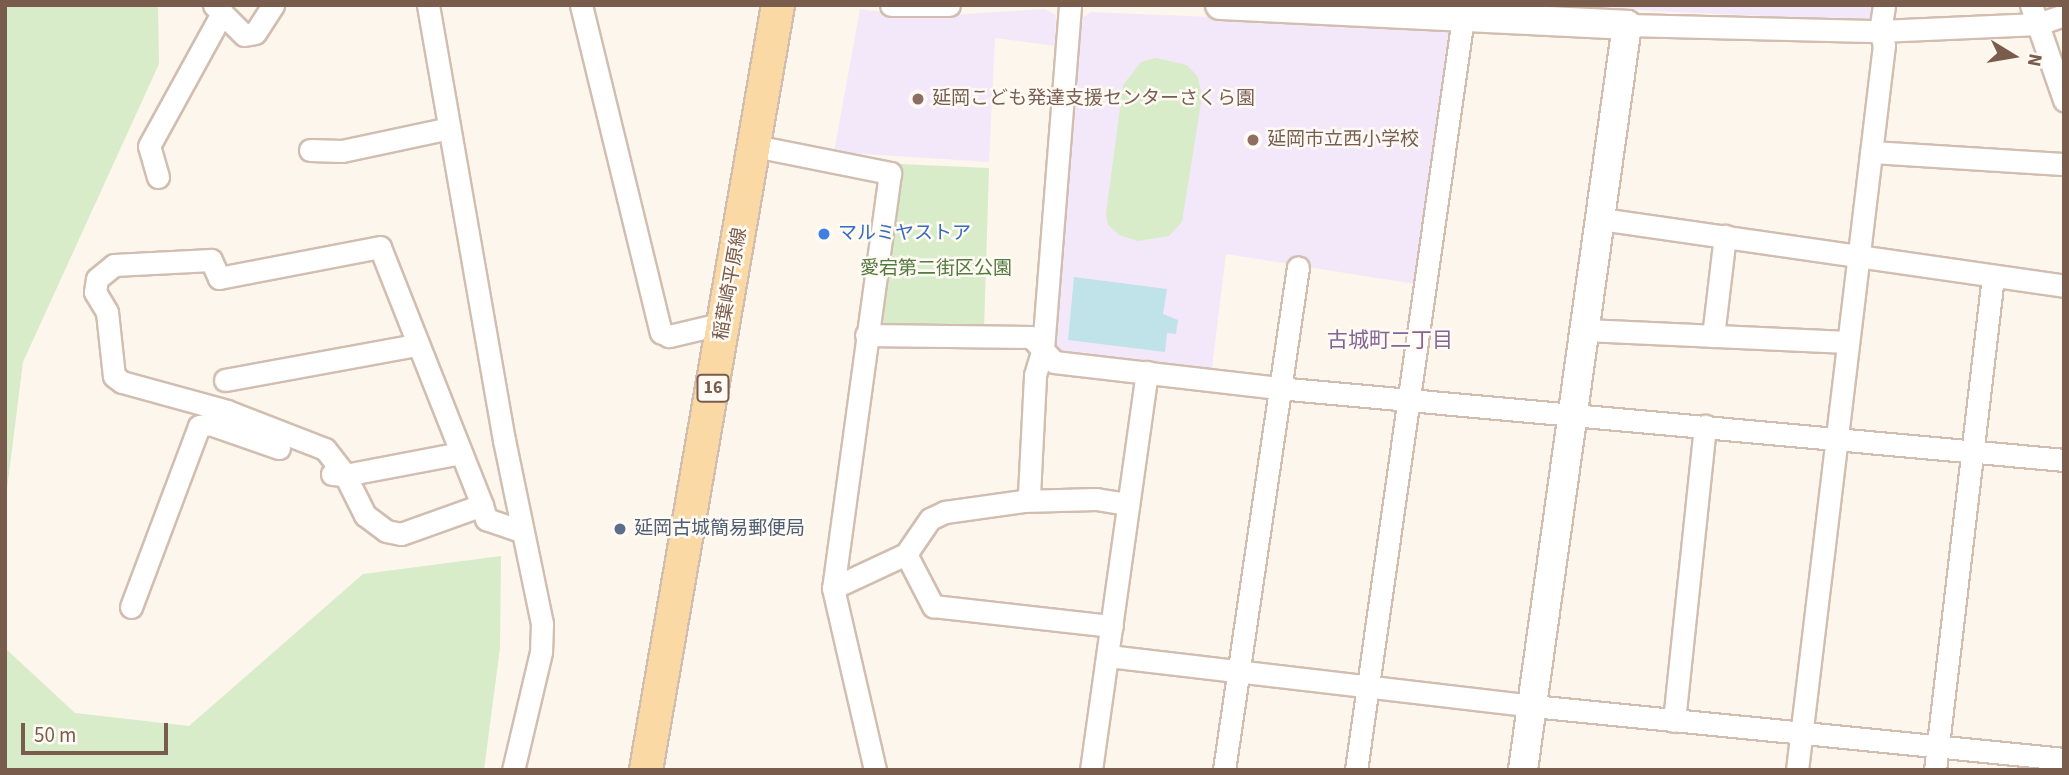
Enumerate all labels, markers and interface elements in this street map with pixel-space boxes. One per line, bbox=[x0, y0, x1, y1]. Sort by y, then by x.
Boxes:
north arrow bbox=[1978, 21, 2048, 91]
text: N bbox=[2020, 51, 2049, 69]
place label: 延岡こども発達支援センターさくら園 bbox=[932, 88, 1255, 110]
marker: 延岡こども発達支援センターさくら園 bbox=[910, 91, 926, 107]
place label: 延岡市立西小学校 bbox=[1267, 129, 1419, 151]
marker: 延岡市立西小学校 bbox=[1245, 132, 1261, 148]
place label: マルミヤストア bbox=[838, 223, 971, 245]
street label: 稲葉崎平原線 bbox=[710, 226, 752, 342]
marker: マルミヤストア bbox=[816, 226, 832, 242]
park label: 愛宕第二街区公園 bbox=[860, 258, 1012, 280]
district label: 古城町二丁目 bbox=[1327, 327, 1453, 353]
road number: 16 bbox=[696, 374, 730, 402]
place label: 延岡古城簡易郵便局 bbox=[634, 518, 805, 540]
marker: 延岡古城簡易郵便局 bbox=[612, 521, 628, 537]
scale bar bbox=[24, 708, 172, 752]
text: 50 m bbox=[34, 720, 76, 750]

